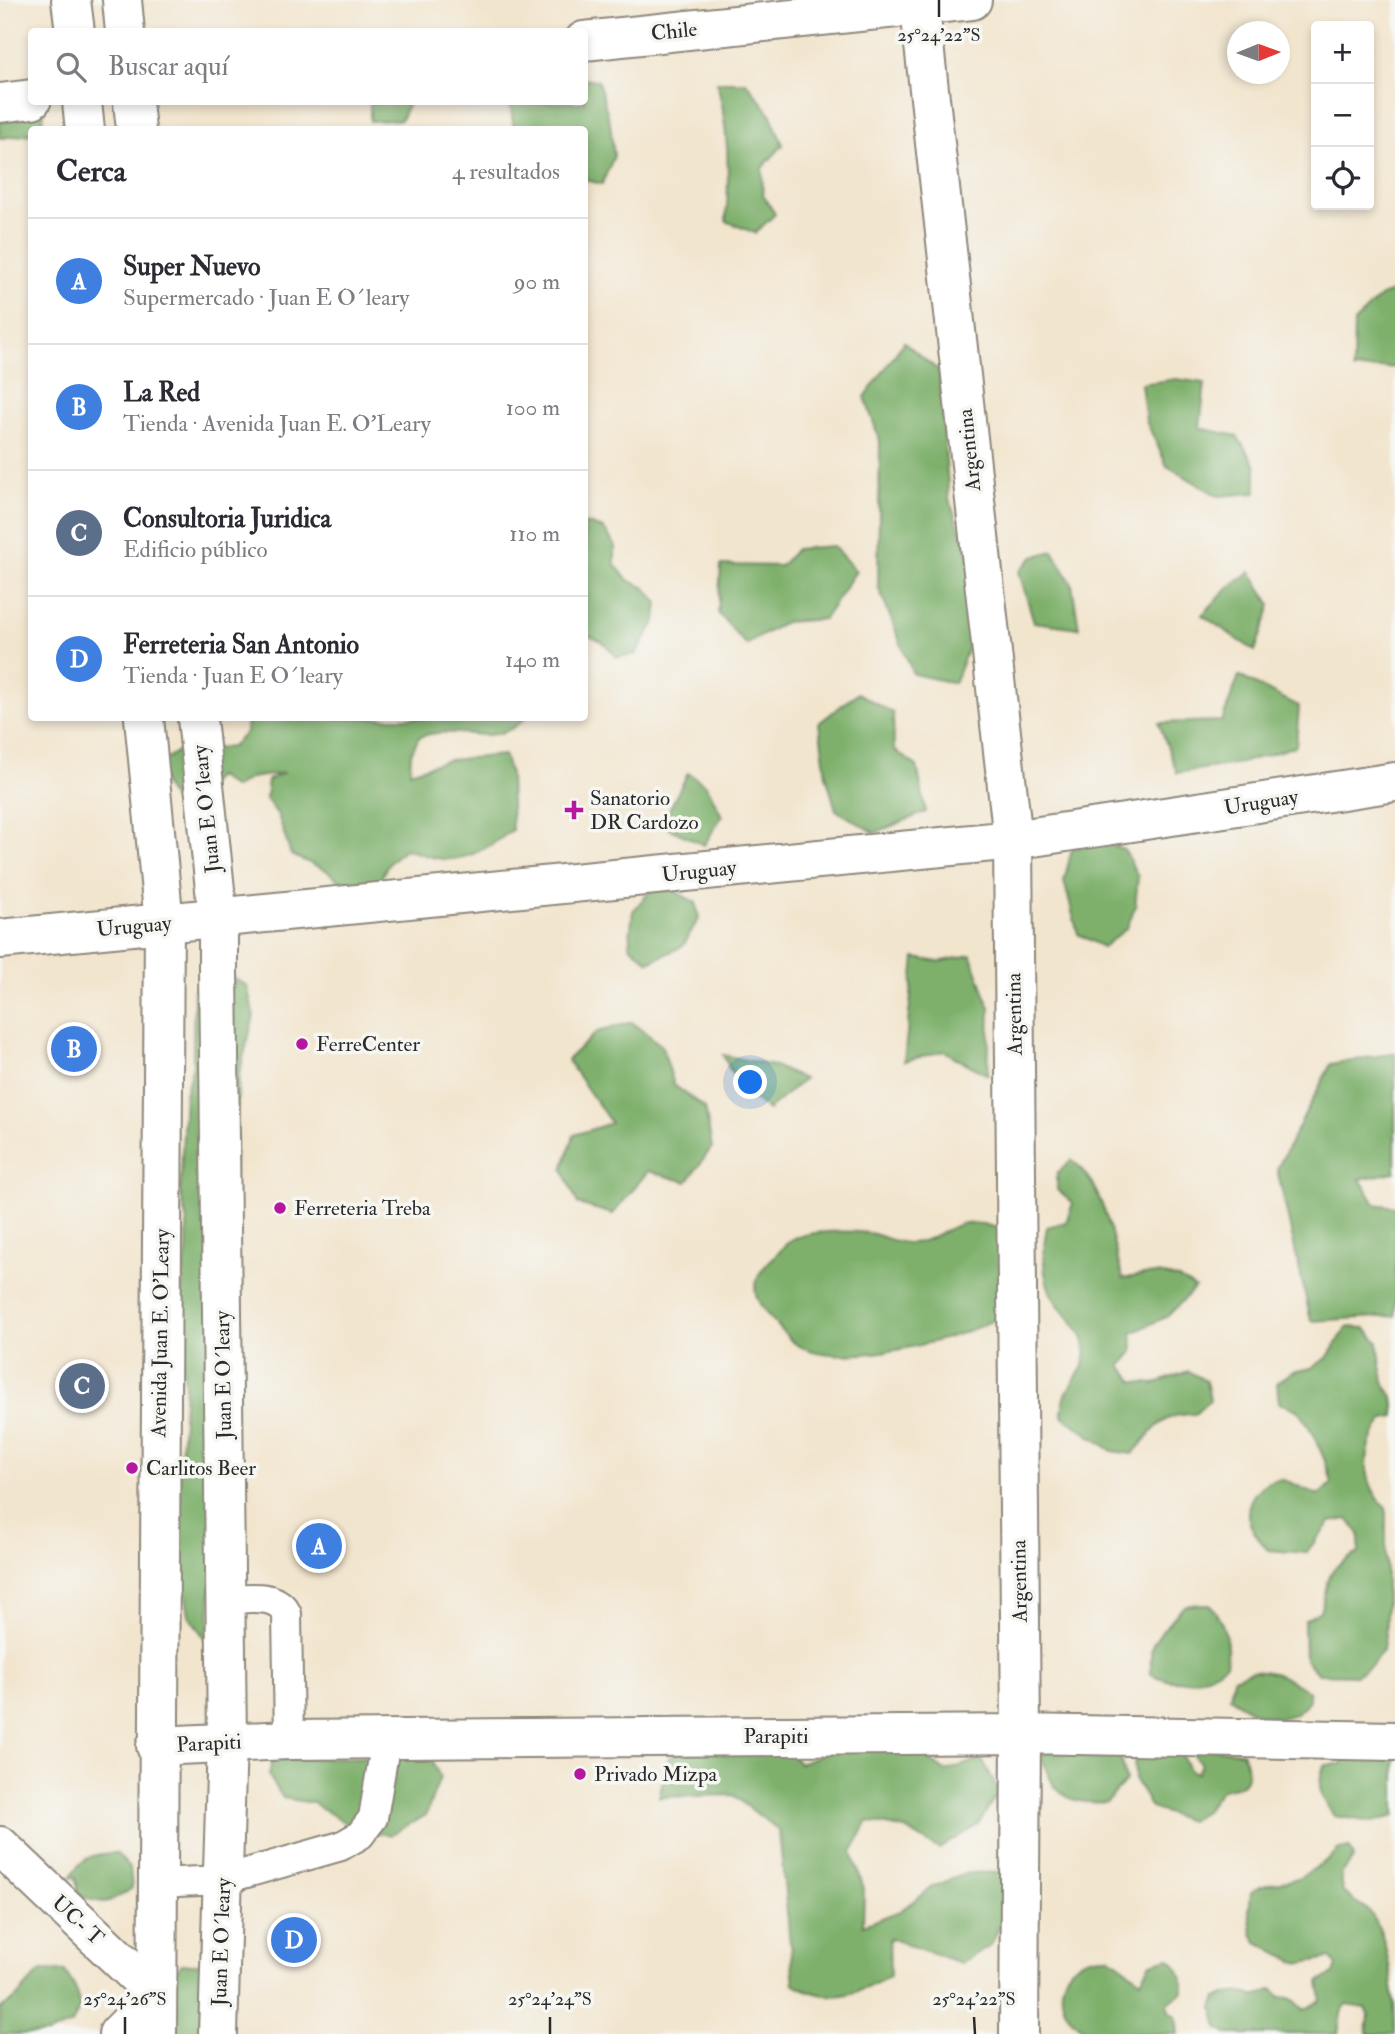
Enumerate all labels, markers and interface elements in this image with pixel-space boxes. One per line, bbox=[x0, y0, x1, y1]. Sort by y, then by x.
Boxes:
street label: Chile bbox=[650, 16, 699, 47]
north arrow bbox=[1227, 21, 1290, 84]
map controls bbox=[1311, 21, 1374, 210]
button: + bbox=[1311, 21, 1374, 84]
text: 25°24'22"S bbox=[898, 24, 980, 47]
search box bbox=[28, 28, 588, 105]
icon: search bbox=[52, 48, 90, 86]
text: Buscar aquí bbox=[108, 51, 228, 83]
button: − bbox=[1311, 84, 1374, 147]
button: locate bbox=[1311, 147, 1374, 210]
text: Cerca bbox=[56, 153, 126, 190]
text: 4 resultados bbox=[452, 157, 560, 186]
text: Super Nuevo bbox=[123, 251, 260, 283]
text: A bbox=[72, 267, 86, 296]
text: 90 m bbox=[514, 267, 560, 296]
text: Supermercado · Juan E O´leary bbox=[123, 283, 409, 312]
text: La Red bbox=[123, 377, 200, 409]
text: B bbox=[71, 393, 87, 422]
text: 100 m bbox=[506, 393, 560, 422]
street label: Argentina bbox=[952, 407, 987, 494]
text: Tienda · Avenida Juan E. O'Leary bbox=[123, 409, 431, 438]
text: Consultoria Juridica bbox=[123, 503, 331, 535]
text: C bbox=[71, 519, 87, 548]
text: 110 m bbox=[509, 519, 560, 548]
text: Edificio público bbox=[123, 535, 268, 564]
text: Ferreteria San Antonio bbox=[123, 629, 359, 661]
text: D bbox=[70, 645, 88, 674]
text: 140 m bbox=[505, 645, 560, 674]
text: Tienda · Juan E O´leary bbox=[123, 661, 343, 690]
street label: Juan E O´leary bbox=[186, 743, 227, 875]
street label: Uruguay bbox=[1222, 783, 1301, 822]
place label: Sanatorio DR Cardozo bbox=[590, 785, 699, 836]
marker: Sanatorio DR Cardozo bbox=[564, 800, 584, 820]
street label: Uruguay bbox=[660, 854, 738, 889]
street label: Uruguay bbox=[96, 910, 173, 943]
street label: Argentina bbox=[1000, 972, 1029, 1057]
pin: B bbox=[51, 1023, 97, 1075]
place label: FerreCenter bbox=[316, 1031, 420, 1058]
marker: FerreCenter bbox=[294, 1036, 310, 1052]
your location bbox=[733, 1065, 767, 1099]
place label: Ferreteria Treba bbox=[294, 1195, 431, 1222]
marker: Ferreteria Treba bbox=[272, 1200, 288, 1216]
street label: Avenida Juan E. O'Leary bbox=[145, 1228, 176, 1439]
street label: Juan E O´leary bbox=[209, 1310, 238, 1440]
pin: C bbox=[59, 1360, 105, 1412]
place label: Carlitos Beer bbox=[146, 1455, 256, 1482]
marker: Carlitos Beer bbox=[124, 1460, 140, 1476]
pin: A bbox=[296, 1520, 342, 1572]
street label: Argentina bbox=[1005, 1539, 1034, 1624]
street label: Parapiti bbox=[743, 1723, 809, 1750]
street label: Parapiti bbox=[176, 1728, 243, 1759]
place label: Privado Mizpa bbox=[594, 1761, 718, 1788]
marker: Privado Mizpa bbox=[572, 1766, 588, 1782]
street label: Juan E O´leary bbox=[206, 1877, 237, 2008]
street label: UC- T bbox=[46, 1889, 110, 1952]
pin: D bbox=[271, 1914, 317, 1966]
text: 25°24'26"S bbox=[84, 1988, 166, 2011]
text: 25°24'24"S bbox=[508, 1988, 592, 2011]
text: 25°24'22"S bbox=[933, 1988, 1015, 2011]

